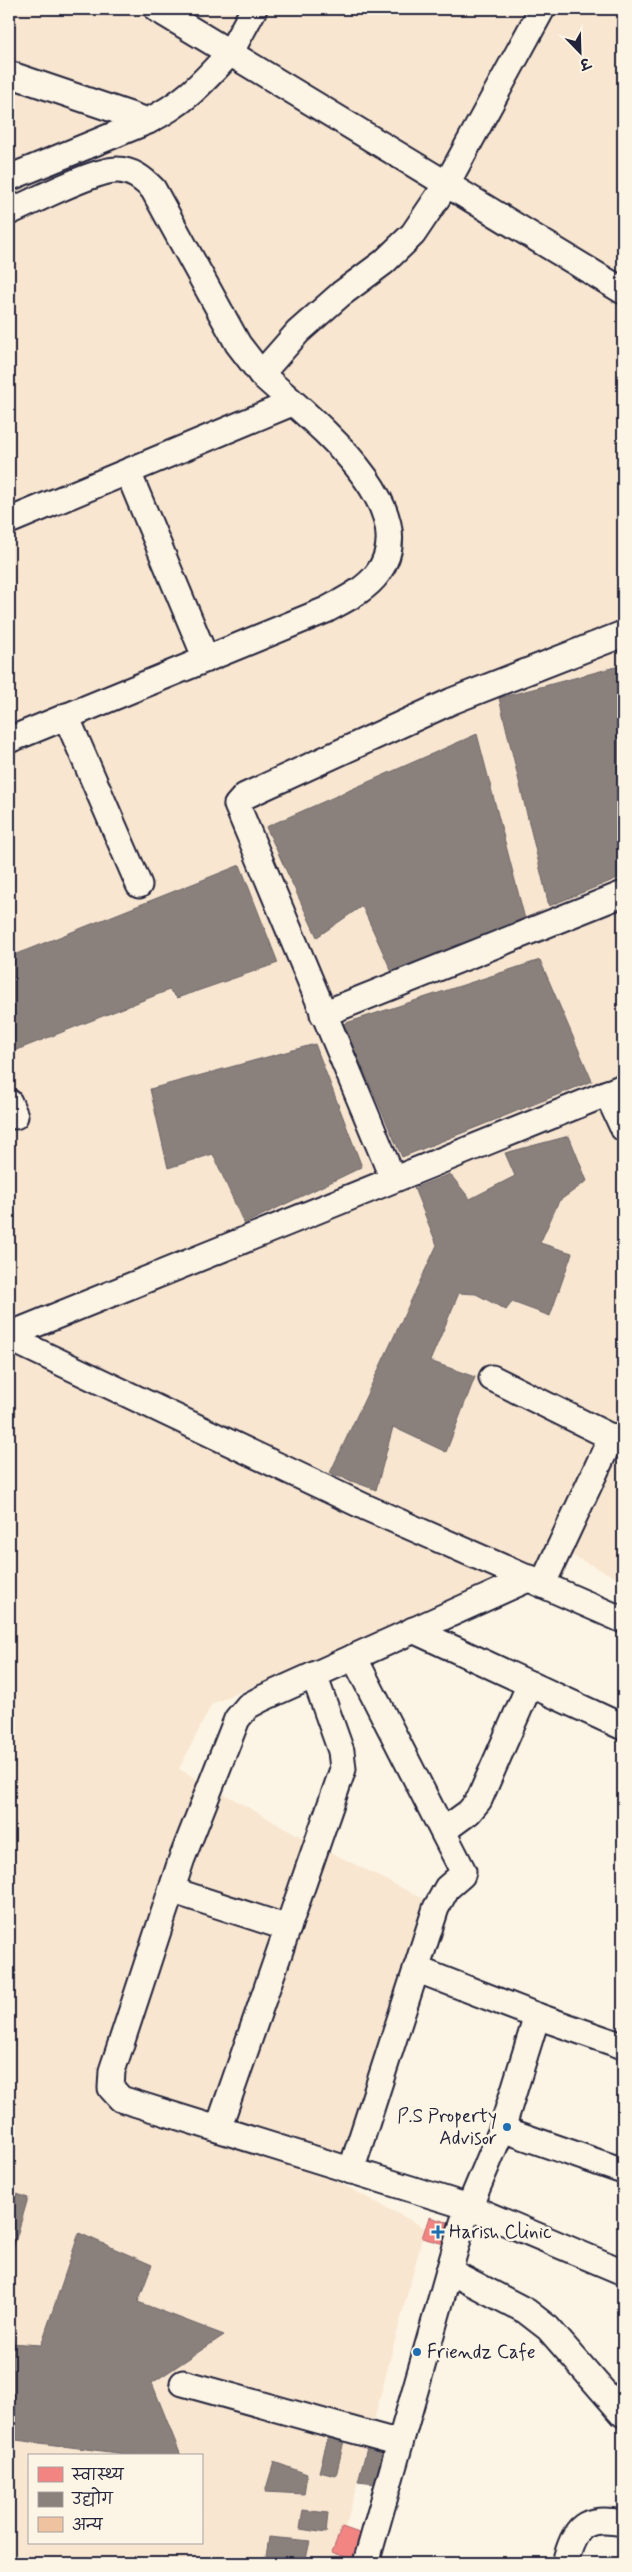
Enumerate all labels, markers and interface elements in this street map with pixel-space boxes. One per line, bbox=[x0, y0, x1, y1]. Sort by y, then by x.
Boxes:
north arrow bbox=[554, 28, 604, 78]
text: उ bbox=[575, 52, 594, 74]
place label: P.S Property Advisor bbox=[397, 2104, 497, 2151]
marker: P.S Property Advisor bbox=[501, 2121, 513, 2133]
place label: Harish Clinic bbox=[449, 2220, 552, 2245]
marker: Harish Clinic bbox=[431, 2225, 445, 2239]
place label: Friendz Cafe bbox=[427, 2340, 536, 2365]
marker: Friendz Cafe bbox=[411, 2346, 423, 2358]
legend bbox=[28, 2454, 202, 2544]
text: स्वास्थ्य bbox=[71, 2466, 124, 2486]
text: उद्योग bbox=[71, 2487, 114, 2510]
text: अन्य bbox=[72, 2516, 104, 2536]

